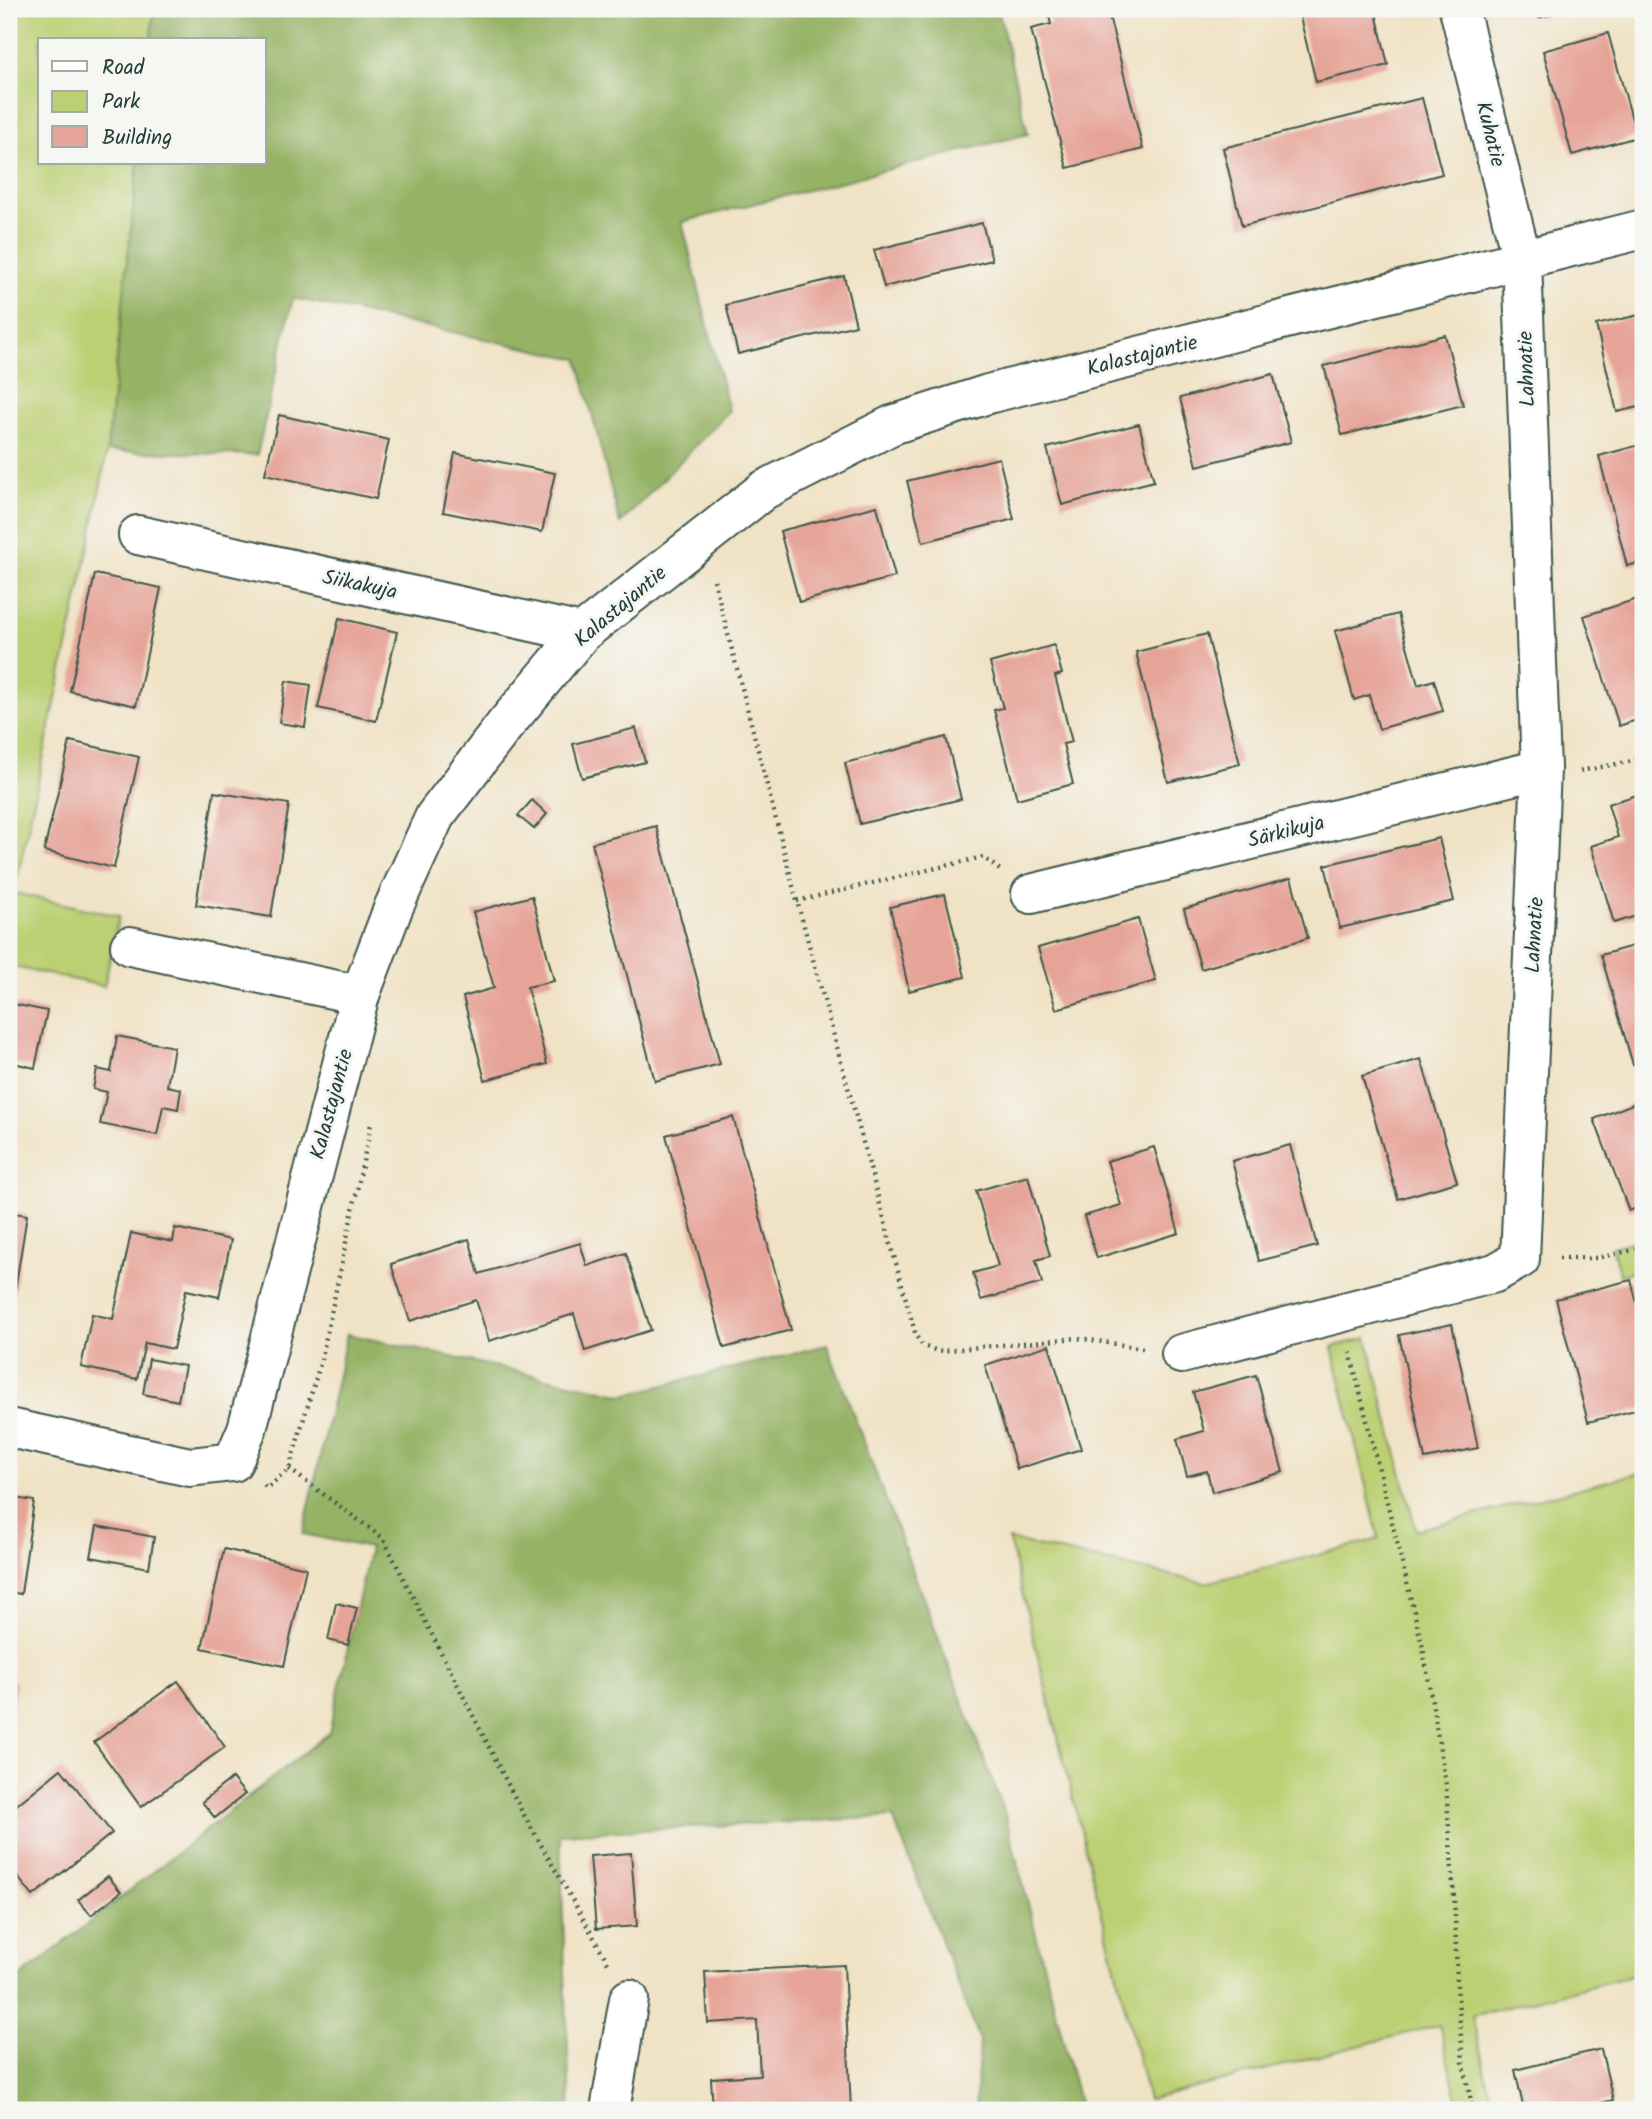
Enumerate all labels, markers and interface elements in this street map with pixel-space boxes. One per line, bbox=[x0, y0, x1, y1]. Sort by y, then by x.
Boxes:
legend bbox=[38, 38, 266, 164]
text: Road bbox=[102, 52, 145, 85]
text: Park bbox=[102, 86, 140, 119]
street label: Kuhatie bbox=[1466, 98, 1514, 171]
text: Building bbox=[102, 122, 172, 155]
street label: Kalastajantie bbox=[1083, 327, 1202, 386]
street label: Lahnatie bbox=[1510, 330, 1545, 408]
street label: Kalastajantie bbox=[567, 558, 675, 656]
street label: Siikakuja bbox=[319, 561, 400, 610]
street label: Särkikuja bbox=[1245, 807, 1328, 858]
street label: Lahnatie bbox=[1517, 896, 1554, 974]
street label: Kalastajantie bbox=[302, 1045, 363, 1163]

